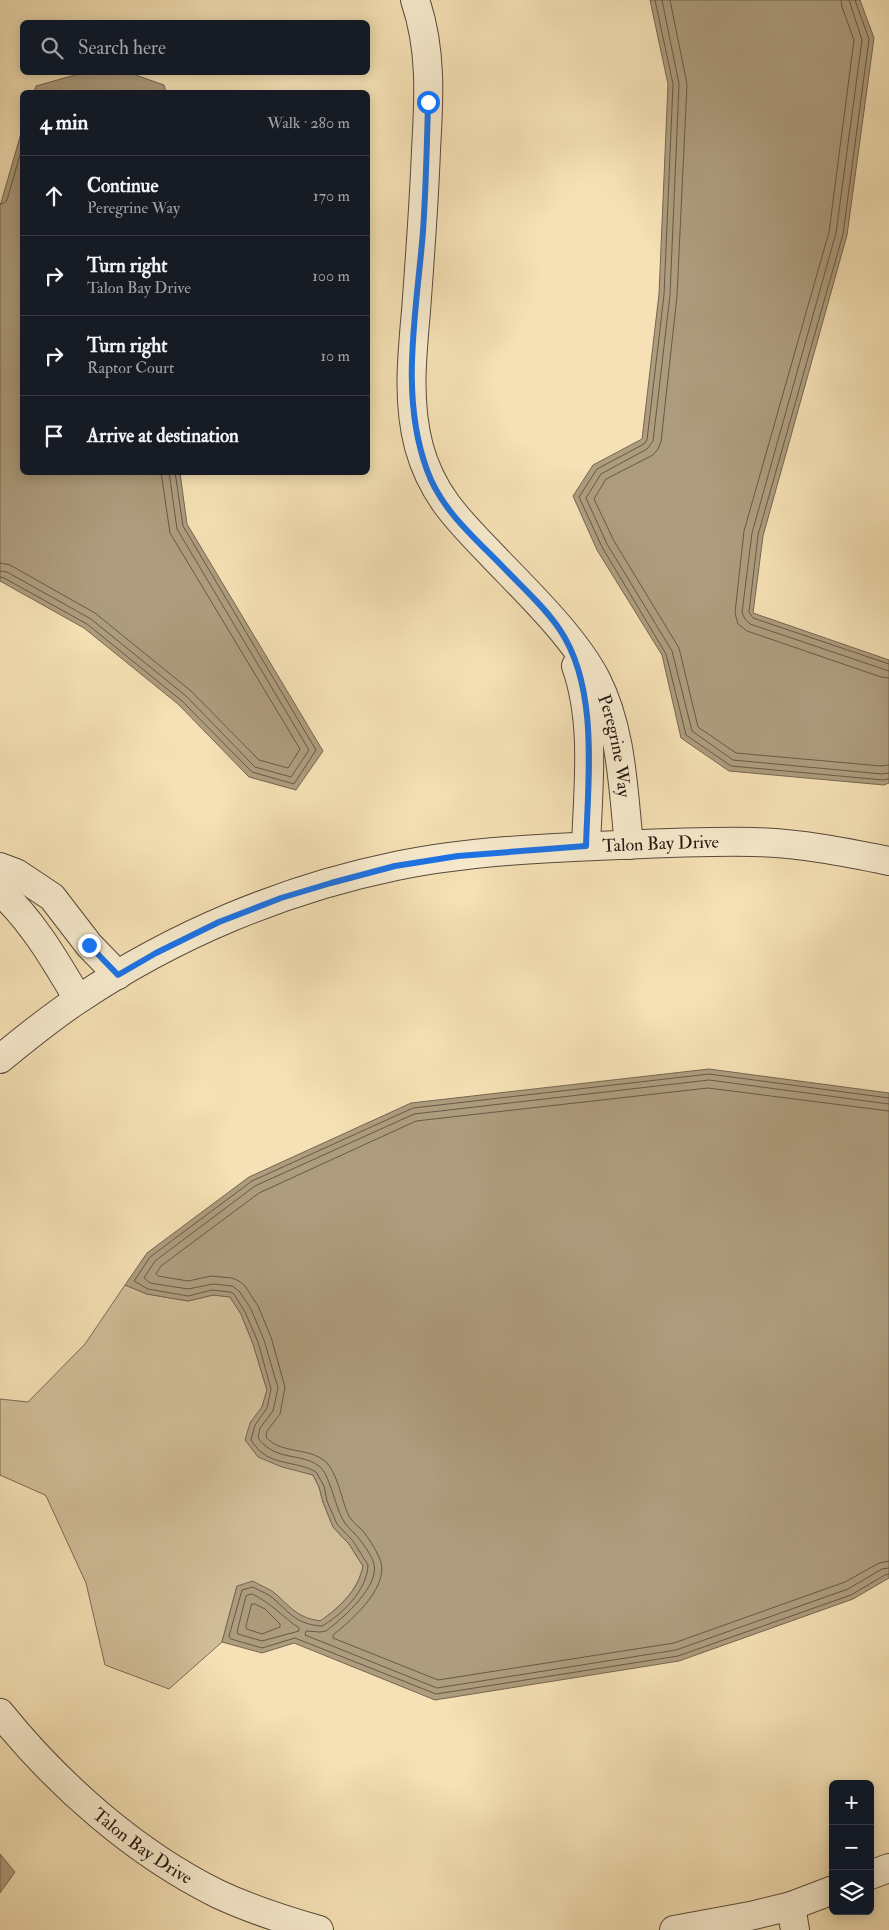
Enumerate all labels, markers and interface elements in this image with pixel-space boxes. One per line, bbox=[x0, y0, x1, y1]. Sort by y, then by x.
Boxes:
search box bbox=[20, 20, 370, 75]
icon: search bbox=[38, 34, 66, 62]
text: Search here bbox=[78, 36, 166, 60]
route start bbox=[417, 91, 440, 114]
text: 4 min bbox=[40, 109, 88, 136]
text: Walk · 280 m bbox=[267, 113, 350, 133]
text: Continue bbox=[87, 174, 158, 198]
icon: ahead bbox=[40, 182, 68, 210]
text: 170 m bbox=[313, 186, 350, 206]
text: Peregrine Way bbox=[87, 198, 180, 218]
text: Turn right bbox=[87, 254, 167, 278]
icon: right bbox=[40, 262, 68, 290]
text: 100 m bbox=[312, 266, 350, 286]
text: Talon Bay Drive bbox=[87, 278, 191, 298]
text: Turn right bbox=[87, 334, 167, 358]
icon: right bbox=[40, 342, 68, 370]
text: 10 m bbox=[320, 346, 350, 366]
text: Raptor Court bbox=[87, 358, 174, 378]
icon: arrive bbox=[40, 422, 68, 450]
text: Arrive at destination bbox=[87, 424, 239, 448]
street label: Peregrine Way bbox=[593, 691, 636, 799]
street label: Talon Bay Drive bbox=[602, 830, 720, 857]
route end bbox=[78, 934, 101, 957]
map controls bbox=[829, 1780, 874, 1915]
button: + bbox=[829, 1780, 874, 1825]
street label: Talon Bay Drive bbox=[88, 1803, 197, 1890]
button: − bbox=[829, 1825, 874, 1870]
button: layers bbox=[829, 1870, 874, 1915]

